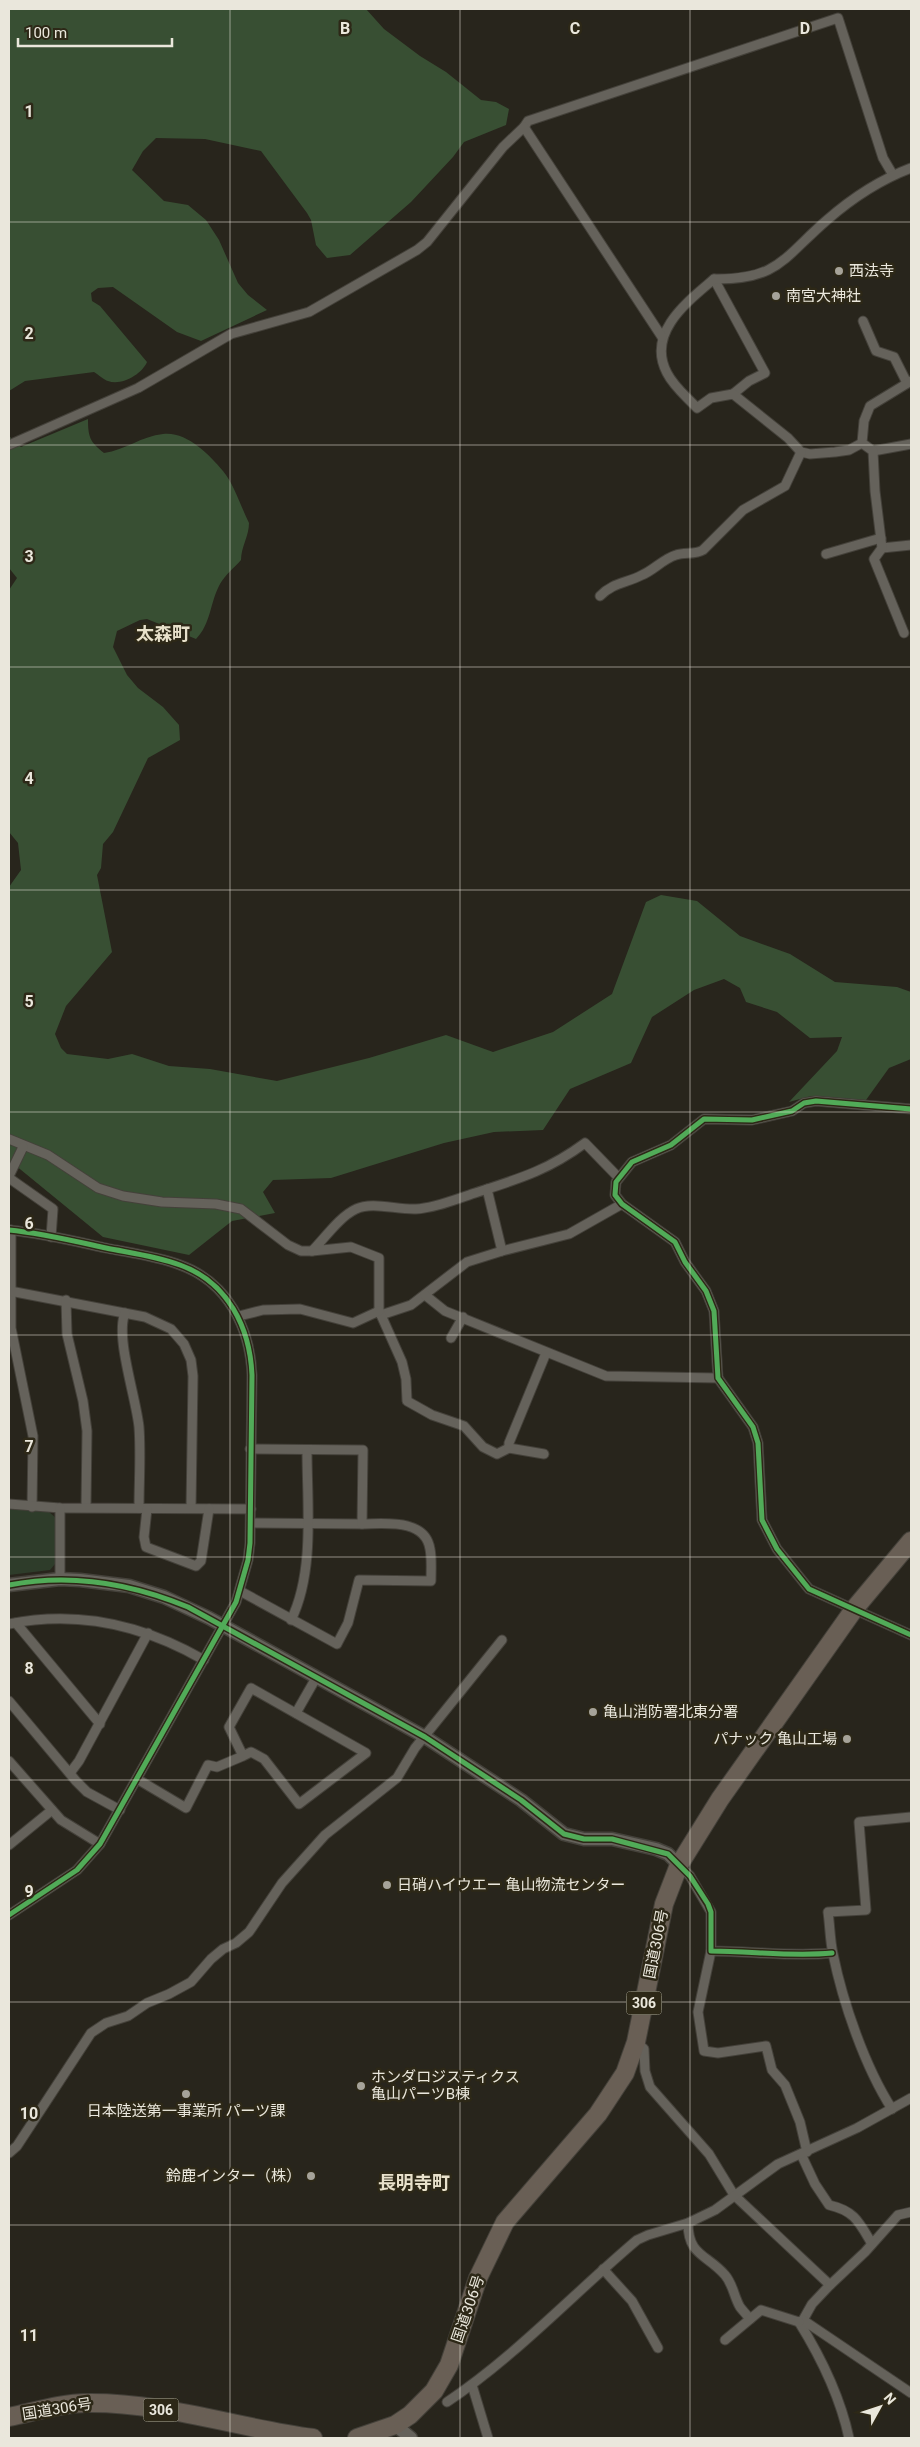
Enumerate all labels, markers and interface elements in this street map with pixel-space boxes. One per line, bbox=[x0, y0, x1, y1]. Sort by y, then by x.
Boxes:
scale bar bbox=[18, 15, 171, 47]
text: B bbox=[340, 19, 350, 38]
text: C bbox=[570, 19, 580, 38]
text: D bbox=[800, 19, 810, 38]
text: 100 m bbox=[25, 24, 67, 42]
text: 1 bbox=[24, 102, 34, 121]
place label: 西法寺 bbox=[849, 262, 894, 280]
marker: 西法寺 bbox=[833, 265, 845, 277]
place label: 南宮大神社 bbox=[786, 287, 861, 305]
marker: 南宮大神社 bbox=[770, 290, 782, 302]
text: 2 bbox=[24, 324, 34, 343]
text: 3 bbox=[24, 547, 34, 566]
district label: 太森町 bbox=[136, 623, 190, 644]
text: 4 bbox=[24, 769, 34, 788]
text: 5 bbox=[24, 992, 34, 1011]
text: 6 bbox=[24, 1214, 34, 1233]
text: 7 bbox=[24, 1437, 34, 1456]
text: 8 bbox=[24, 1659, 34, 1678]
place label: 亀山消防署北東分署 bbox=[603, 1703, 738, 1721]
marker: 亀山消防署北東分署 bbox=[587, 1706, 599, 1718]
place label: パナック 亀山工場 bbox=[713, 1730, 837, 1748]
marker: パナック 亀山工場 bbox=[841, 1733, 853, 1745]
place label: 日硝ハイウエー 亀山物流センター bbox=[397, 1876, 625, 1894]
marker: 日硝ハイウエー 亀山物流センター bbox=[381, 1879, 393, 1891]
text: 9 bbox=[24, 1882, 34, 1901]
street label: 国道306号 bbox=[640, 1908, 672, 1980]
road number: 306 bbox=[626, 1992, 662, 2015]
place label: ホンダロジスティクス 亀山パーツB棟 bbox=[371, 2068, 520, 2103]
marker: ホンダロジスティクス 亀山パーツB棟 bbox=[355, 2080, 367, 2092]
marker: 日本陸送第一事業所 パーツ課 bbox=[180, 2088, 192, 2100]
place label: 日本陸送第一事業所 パーツ課 bbox=[87, 2102, 285, 2120]
text: 10 bbox=[20, 2104, 38, 2123]
place label: 鈴鹿インター（株） bbox=[166, 2167, 301, 2185]
marker: 鈴鹿インター（株） bbox=[305, 2170, 317, 2182]
district label: 長明寺町 bbox=[378, 2172, 450, 2193]
street label: 国道306号 bbox=[448, 2273, 488, 2345]
text: 11 bbox=[20, 2326, 38, 2345]
north arrow bbox=[855, 2382, 905, 2432]
text: N bbox=[881, 2390, 899, 2408]
street label: 国道306号 bbox=[21, 2395, 93, 2423]
road number: 306 bbox=[144, 2398, 178, 2422]

